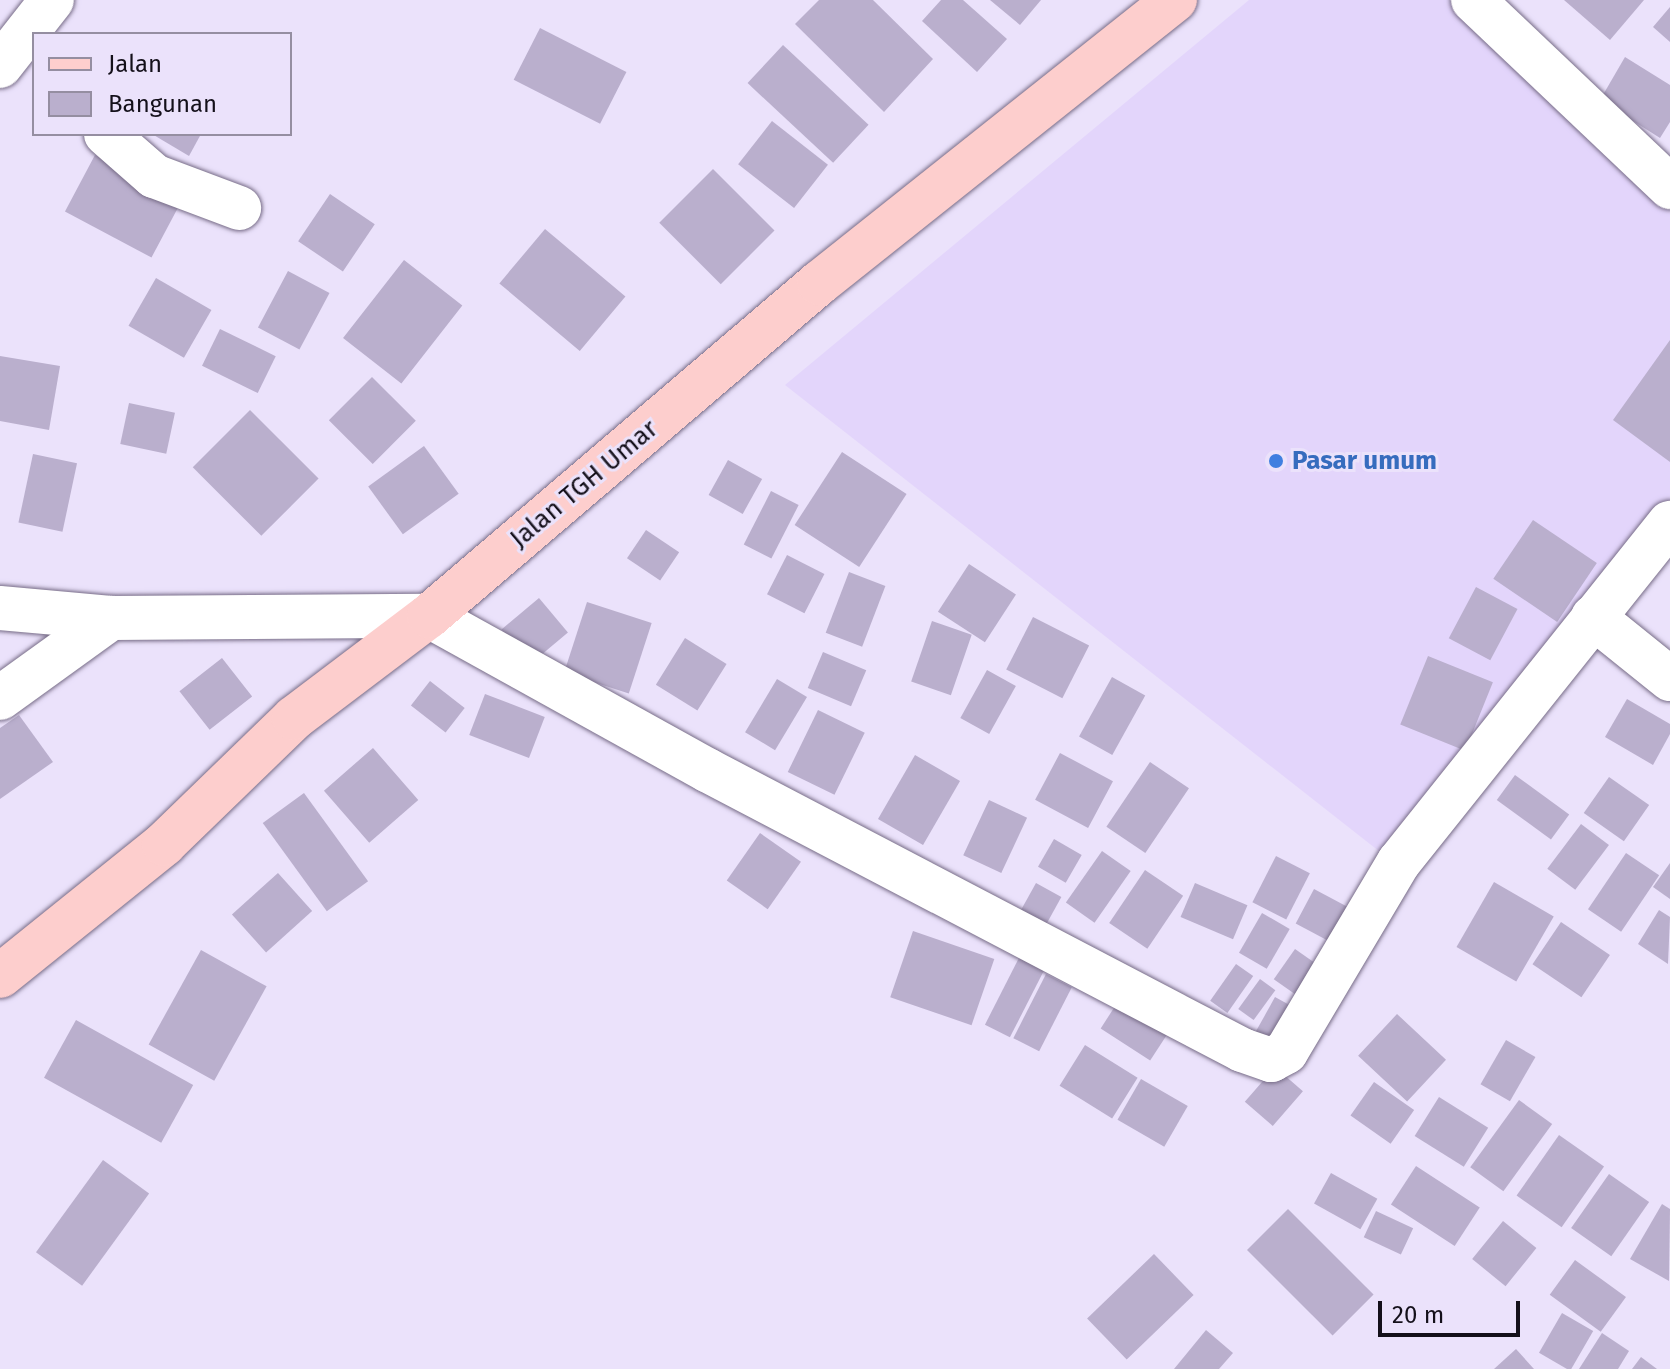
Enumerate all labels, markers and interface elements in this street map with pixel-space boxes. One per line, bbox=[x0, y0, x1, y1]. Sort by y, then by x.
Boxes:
legend bbox=[32, 32, 292, 136]
text: Jalan bbox=[108, 50, 162, 78]
text: Bangunan bbox=[108, 90, 217, 118]
street label: Jalan TGH Umar bbox=[504, 413, 664, 555]
place label: Pasar umum bbox=[1292, 445, 1437, 477]
marker: Pasar umum bbox=[1267, 452, 1285, 470]
scale bar bbox=[1382, 1285, 1524, 1335]
text: 20 m bbox=[1392, 1301, 1444, 1329]

